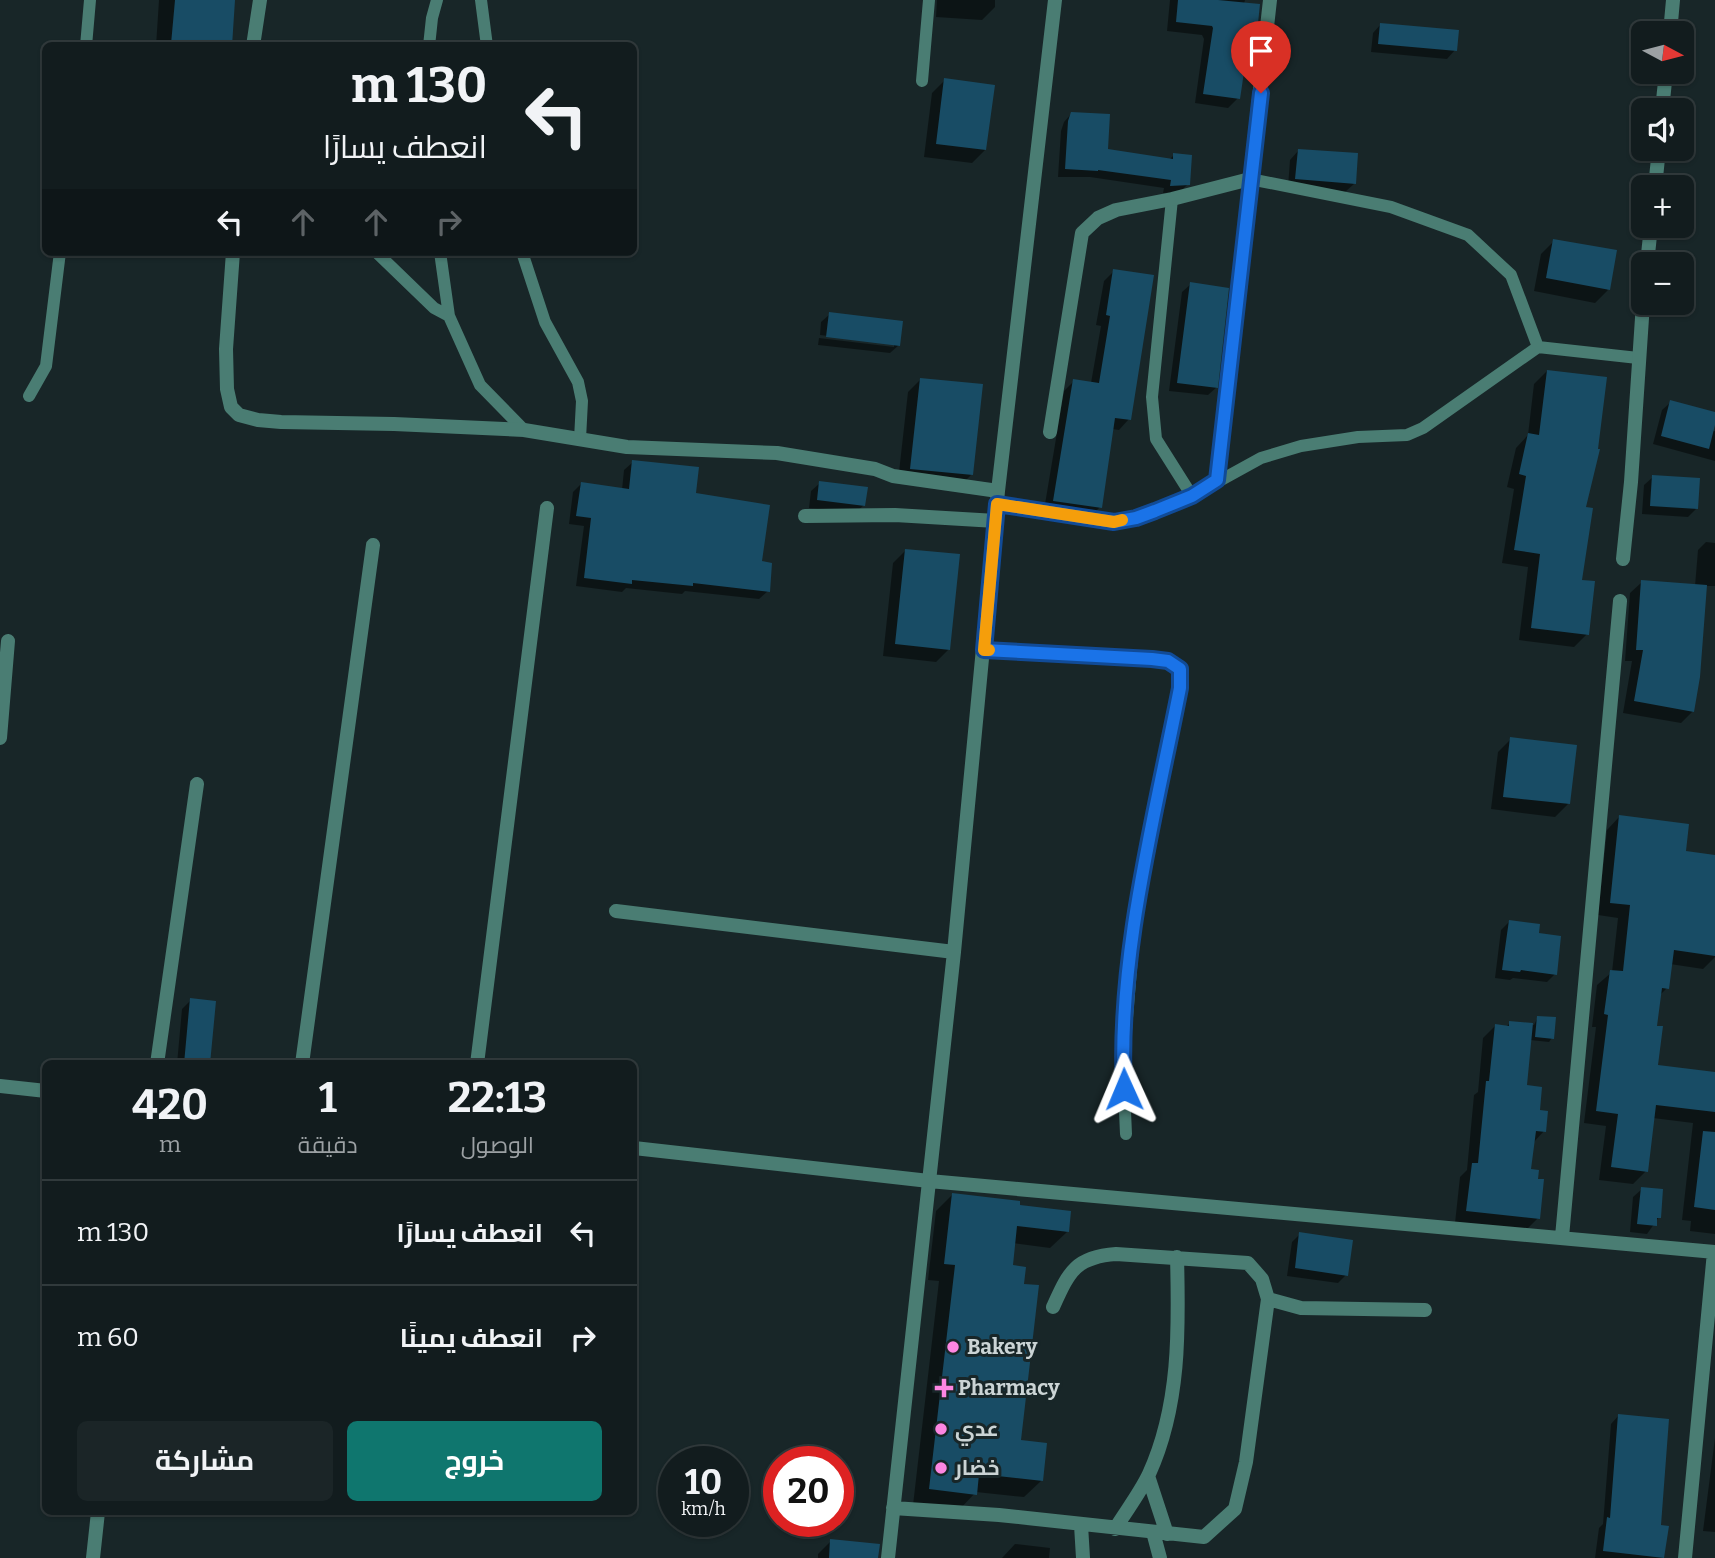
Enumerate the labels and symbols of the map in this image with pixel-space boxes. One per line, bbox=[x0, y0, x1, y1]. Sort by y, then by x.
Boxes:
pin bbox=[1231, 21, 1291, 93]
north arrow bbox=[1631, 21, 1694, 84]
position arrow bbox=[1087, 1052, 1161, 1126]
place label: Bakery bbox=[967, 1334, 1038, 1360]
marker: Bakery bbox=[945, 1339, 961, 1355]
place label: Pharmacy bbox=[958, 1375, 1060, 1401]
marker: Pharmacy bbox=[936, 1380, 952, 1396]
place label: عدي bbox=[955, 1416, 999, 1446]
marker: عدي bbox=[933, 1421, 949, 1437]
speed limit sign: 20 bbox=[763, 1446, 854, 1537]
place label: خضار bbox=[954, 1455, 1000, 1481]
marker: خضار bbox=[933, 1460, 949, 1476]

